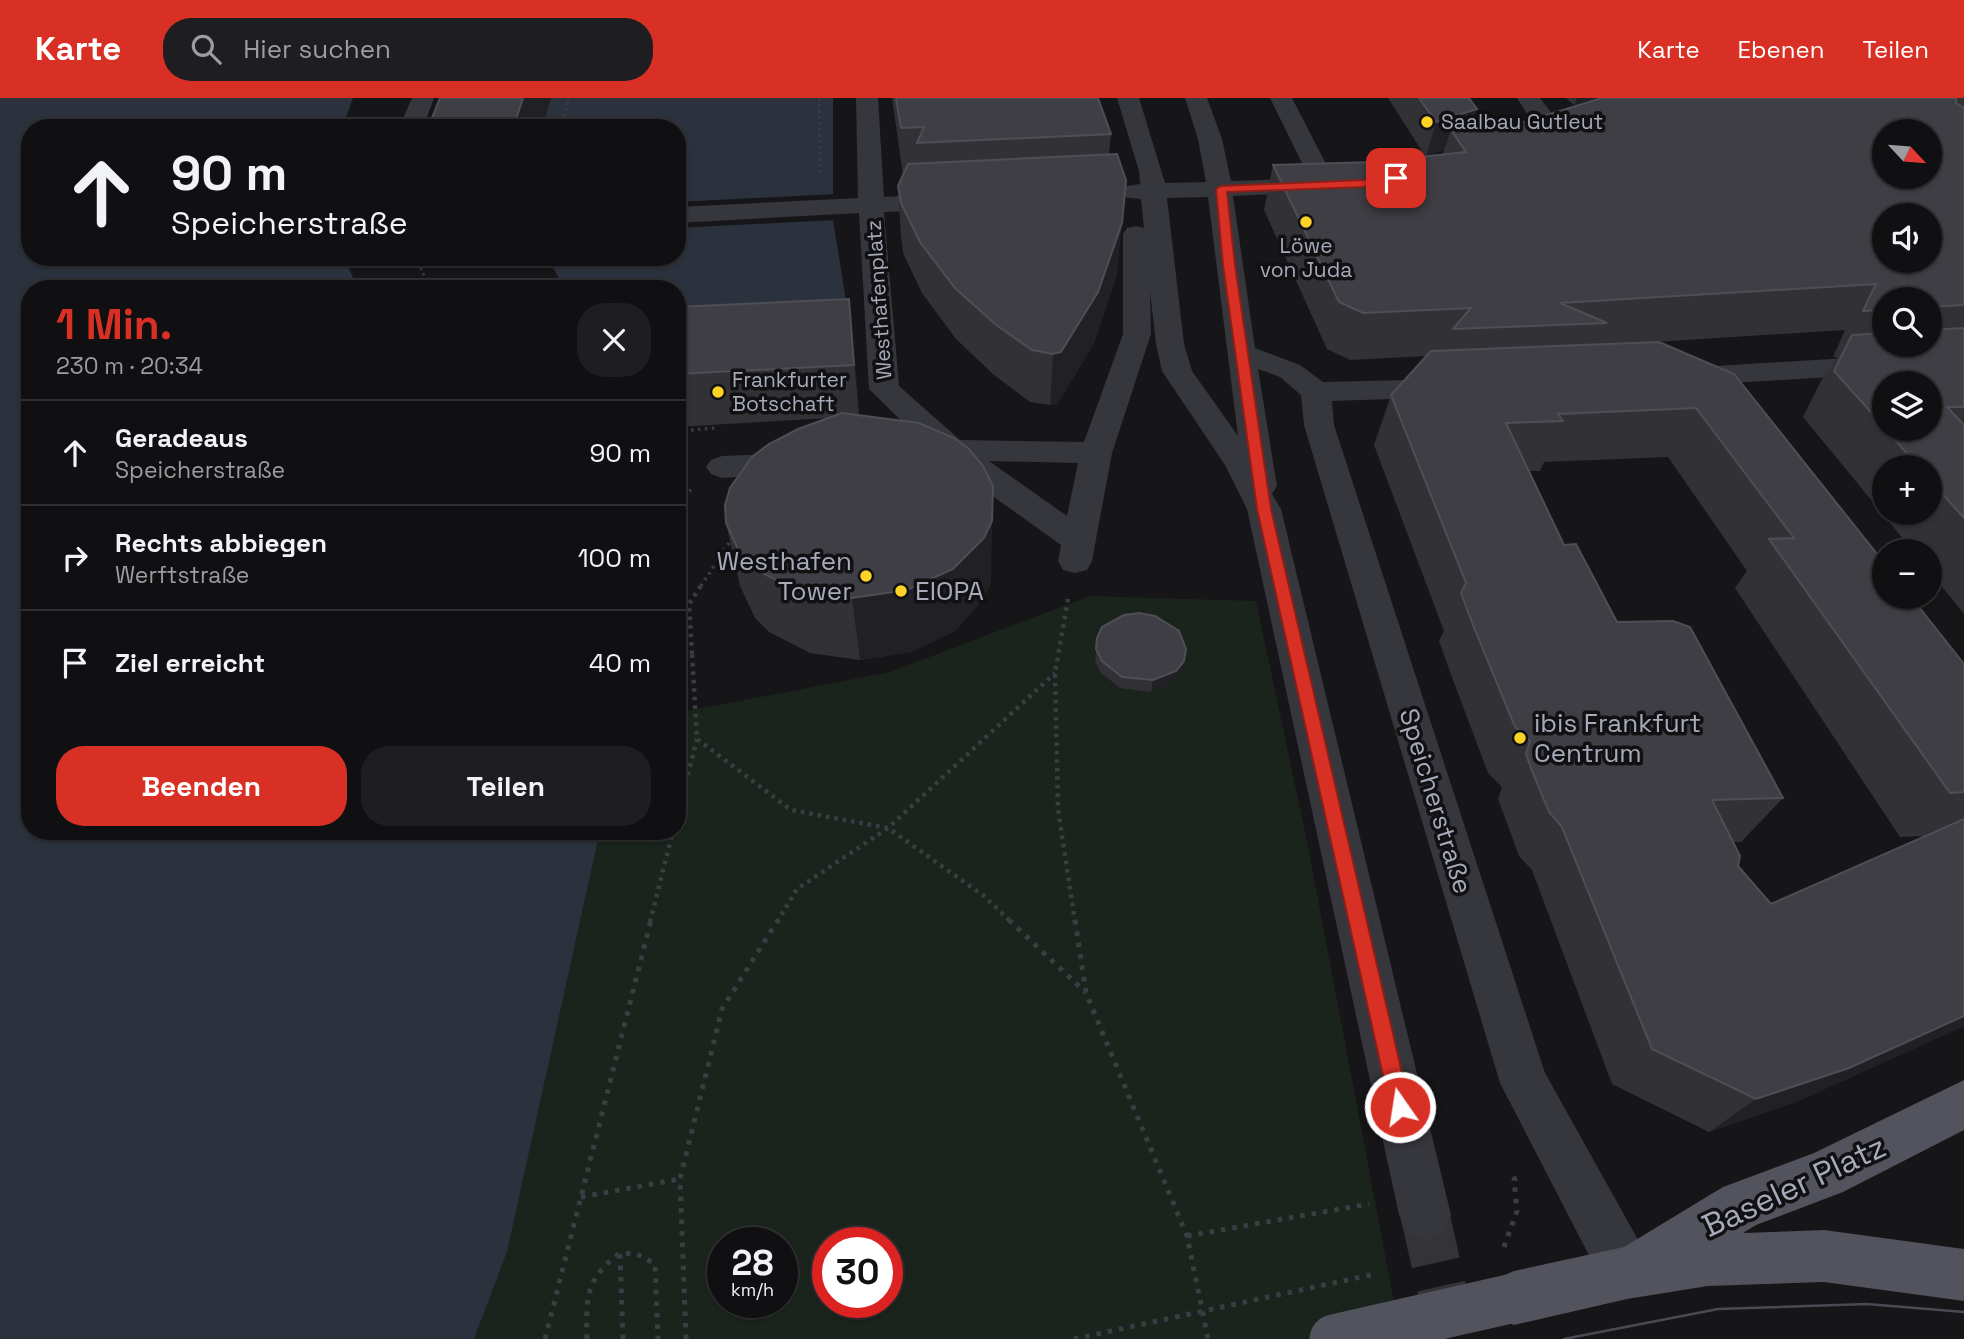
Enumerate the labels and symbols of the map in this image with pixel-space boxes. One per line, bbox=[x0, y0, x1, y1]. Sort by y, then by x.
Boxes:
place label: Saalbau Gutleut bbox=[1441, 108, 1603, 135]
marker: Saalbau Gutleut bbox=[1419, 114, 1435, 130]
north arrow bbox=[1872, 119, 1942, 189]
pin bbox=[1366, 148, 1426, 208]
marker: Löwe von Juda bbox=[1298, 214, 1314, 230]
street label: Westhafenplatz bbox=[859, 219, 898, 381]
place label: Löwe von Juda bbox=[1260, 232, 1352, 283]
place label: Frankfurter Botschaft bbox=[732, 366, 847, 417]
marker: Frankfurter Botschaft bbox=[710, 384, 726, 400]
place label: Westhafen Tower bbox=[717, 544, 852, 608]
marker: Westhafen Tower bbox=[858, 568, 874, 584]
place label: EIOPA bbox=[915, 574, 984, 608]
marker: EIOPA bbox=[893, 583, 909, 599]
street label: Speicherstraße bbox=[1392, 704, 1480, 898]
place label: ibis Frankfurt Centrum bbox=[1534, 706, 1701, 770]
marker: ibis Frankfurt Centrum bbox=[1512, 730, 1528, 746]
position arrow bbox=[1363, 1070, 1437, 1144]
street label: Baseler Platz bbox=[1696, 1126, 1892, 1246]
speed limit sign: 30 bbox=[812, 1227, 903, 1318]

